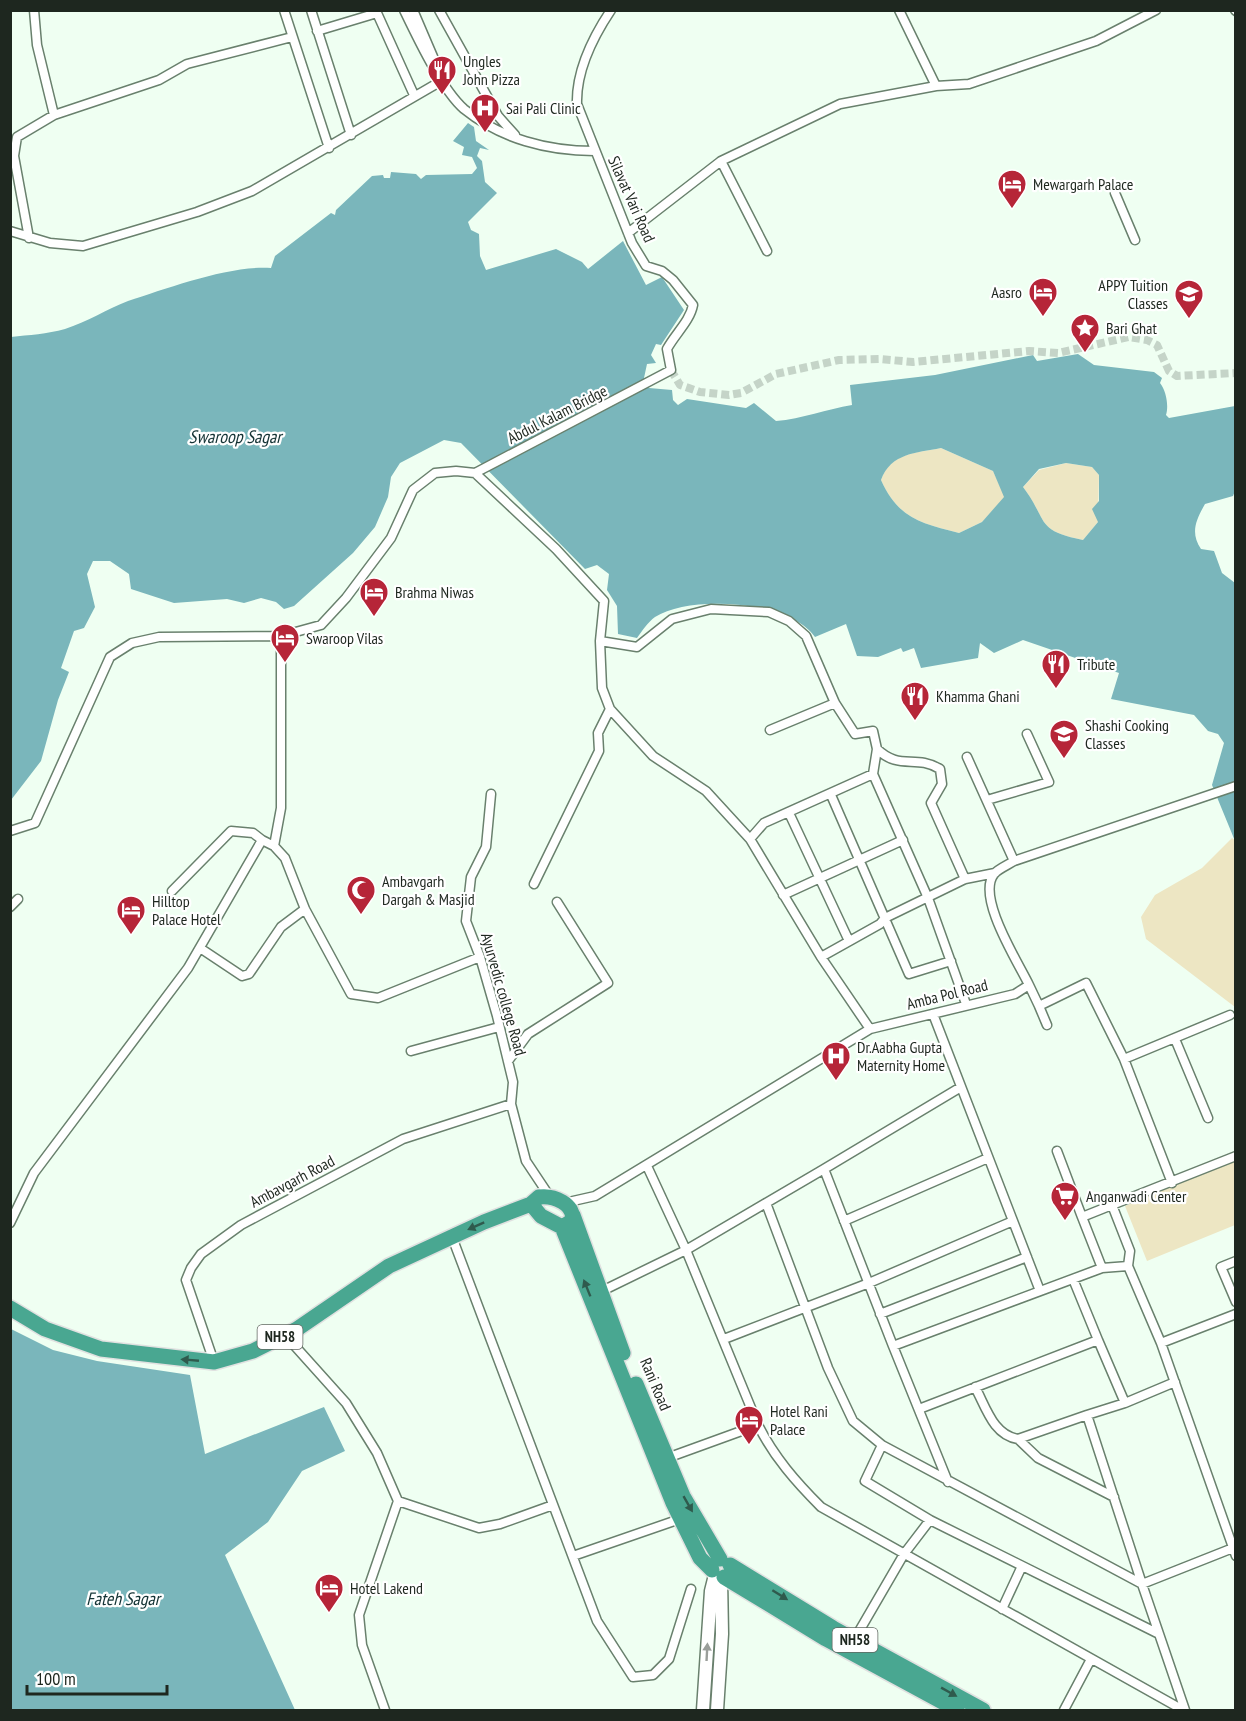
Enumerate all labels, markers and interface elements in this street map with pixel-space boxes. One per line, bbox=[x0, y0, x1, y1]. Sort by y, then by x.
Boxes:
place label: Ungles John Pizza bbox=[462, 51, 520, 89]
restaurant icon: Ungles John Pizza bbox=[426, 54, 458, 96]
hospital icon: Sai Pali Clinic bbox=[469, 92, 501, 134]
place label: Sai Pali Clinic bbox=[506, 98, 581, 118]
street label: Silavat Vari Road bbox=[604, 153, 660, 245]
hotel icon: Mewargarh Palace bbox=[996, 168, 1028, 210]
place label: Mewargarh Palace bbox=[1033, 174, 1133, 194]
place label: APPY Tuition Classes bbox=[1098, 275, 1168, 313]
hotel icon: Aasro bbox=[1027, 276, 1059, 318]
school or university icon: APPY Tuition Classes bbox=[1173, 278, 1205, 320]
place label: Aasro bbox=[991, 282, 1022, 302]
place icon: Bari Ghat bbox=[1069, 312, 1101, 354]
place label: Bari Ghat bbox=[1106, 318, 1157, 338]
street label: Abdul Kalam Bridge bbox=[504, 380, 610, 448]
water label: Swaroop Sagar bbox=[189, 425, 284, 448]
hotel icon: Brahma Niwas bbox=[358, 576, 390, 618]
place label: Brahma Niwas bbox=[395, 582, 474, 602]
hotel icon: Swaroop Vilas bbox=[269, 622, 301, 664]
place label: Swaroop Vilas bbox=[306, 628, 383, 648]
restaurant icon: Tribute bbox=[1040, 648, 1072, 690]
place label: Tribute bbox=[1077, 654, 1115, 674]
restaurant icon: Khamma Ghani bbox=[899, 680, 931, 722]
place label: Khamma Ghani bbox=[936, 686, 1020, 706]
place label: Shashi Cooking Classes bbox=[1085, 715, 1169, 753]
school or university icon: Shashi Cooking Classes bbox=[1048, 718, 1080, 760]
place label: Ambavgarh Dargah & Masjid bbox=[382, 871, 475, 909]
mosque icon: Ambavgarh Dargah & Masjid bbox=[345, 874, 377, 916]
place label: Hilltop Palace Hotel bbox=[152, 891, 221, 929]
hotel icon: Hilltop Palace Hotel bbox=[115, 894, 147, 936]
street label: Ayurvedic college Road bbox=[477, 930, 531, 1058]
street label: Amba Pol Road bbox=[904, 974, 990, 1014]
place label: Dr.Aabha Gupta Maternity Home bbox=[857, 1037, 945, 1075]
hospital icon: Dr.Aabha Gupta Maternity Home bbox=[820, 1040, 852, 1082]
street label: Ambavgarh Road bbox=[246, 1150, 338, 1212]
supermarket icon: Anganwadi Center bbox=[1049, 1180, 1081, 1222]
place label: Anganwadi Center bbox=[1086, 1186, 1187, 1206]
one-way arrow bbox=[467, 1221, 485, 1231]
one-way arrow bbox=[582, 1279, 591, 1297]
road number: NH58 bbox=[258, 1325, 302, 1349]
one-way arrow bbox=[181, 1355, 200, 1364]
street label: Rani Road bbox=[636, 1355, 676, 1413]
place label: Hotel Rani Palace bbox=[770, 1401, 828, 1439]
hotel icon: Hotel Rani Palace bbox=[733, 1404, 765, 1446]
one-way arrow bbox=[682, 1495, 692, 1512]
hotel icon: Hotel Lakend bbox=[313, 1572, 345, 1614]
place label: Hotel Lakend bbox=[350, 1578, 423, 1598]
water label: Fateh Sagar bbox=[86, 1587, 163, 1610]
one-way arrow bbox=[772, 1590, 788, 1601]
road number: NH58 bbox=[832, 1628, 878, 1652]
one-way arrow bbox=[702, 1643, 712, 1662]
scale bar bbox=[27, 1658, 166, 1696]
text: 100 m bbox=[36, 1667, 76, 1690]
one-way arrow bbox=[941, 1687, 958, 1697]

